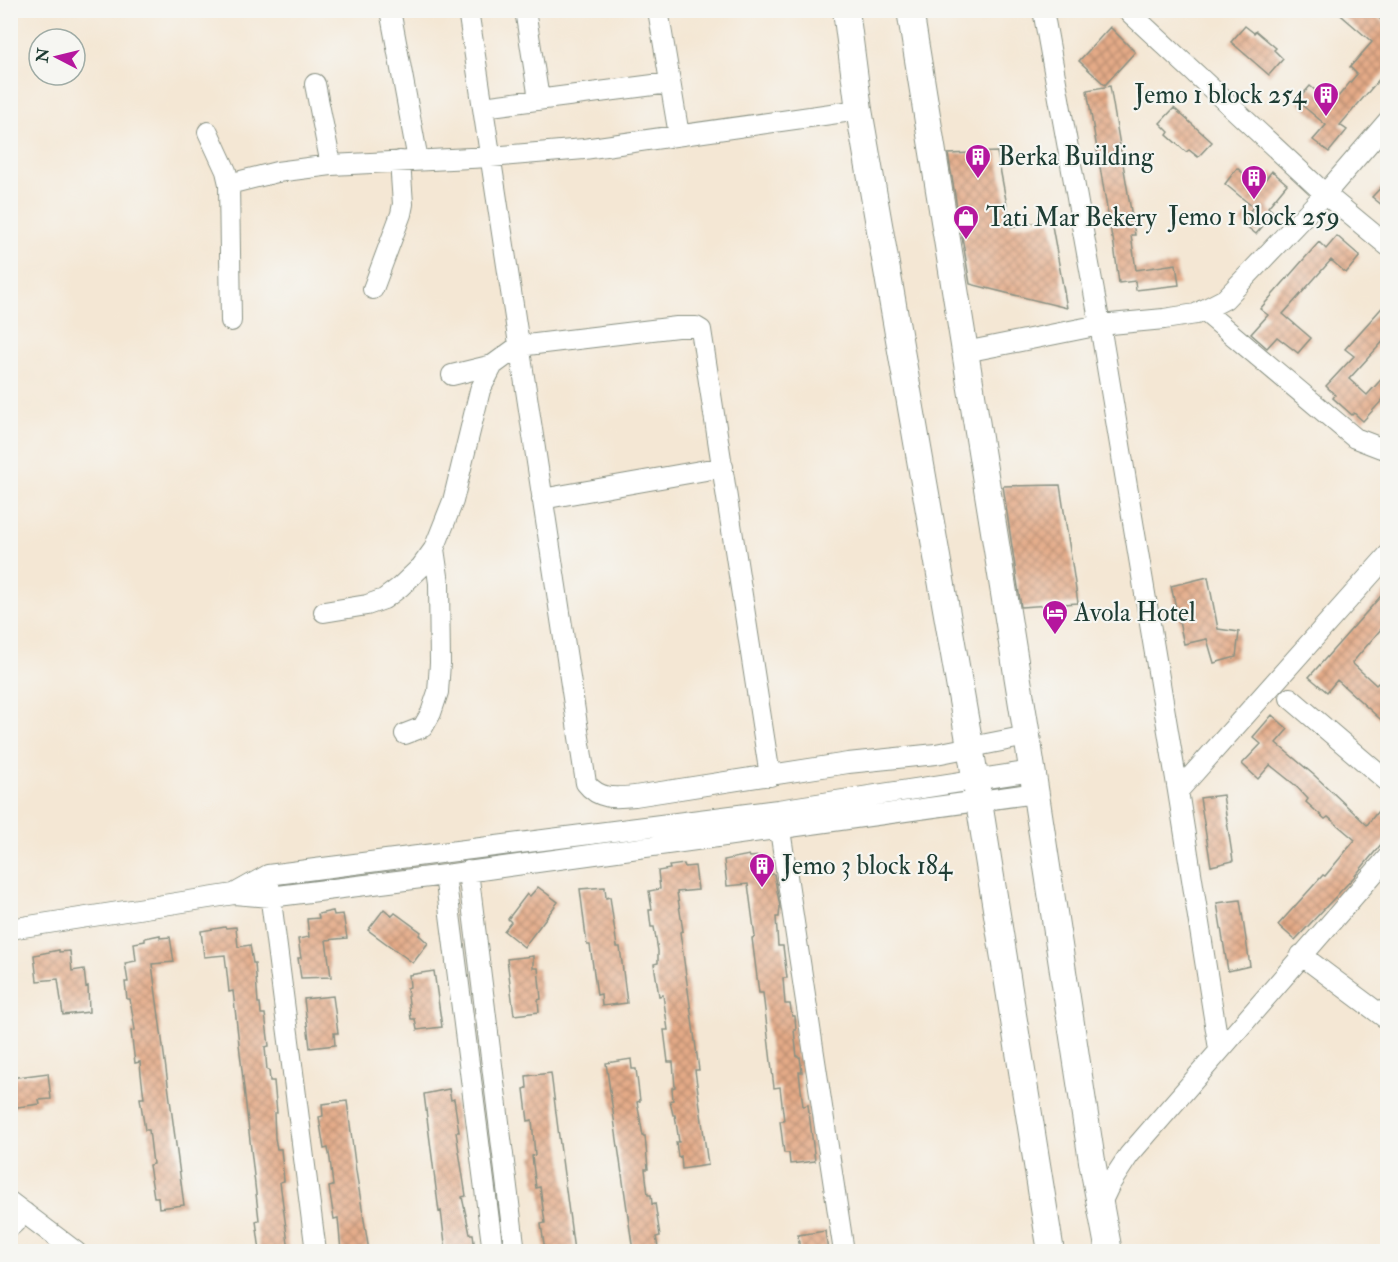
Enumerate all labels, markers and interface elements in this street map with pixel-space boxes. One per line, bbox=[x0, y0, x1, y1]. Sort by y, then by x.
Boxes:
north arrow bbox=[27, 27, 87, 87]
text: N bbox=[32, 46, 54, 65]
place label: Jemo 1 block 254 bbox=[1133, 79, 1307, 111]
building icon: Jemo 1 block 254 bbox=[1311, 80, 1341, 118]
place label: Berka Building bbox=[998, 141, 1155, 173]
building icon: Berka Building bbox=[963, 142, 993, 180]
building icon: Jemo 1 block 259 bbox=[1239, 163, 1269, 201]
place label: Jemo 1 block 259 bbox=[1167, 201, 1340, 233]
place label: Tati Mar Bekery bbox=[986, 202, 1157, 234]
shop icon: Tati Mar Bekery bbox=[951, 203, 981, 241]
place label: Avola Hotel bbox=[1073, 597, 1196, 629]
hotel icon: Avola Hotel bbox=[1040, 598, 1070, 636]
place label: Jemo 3 block 184 bbox=[781, 850, 953, 882]
building icon: Jemo 3 block 184 bbox=[747, 851, 777, 889]

